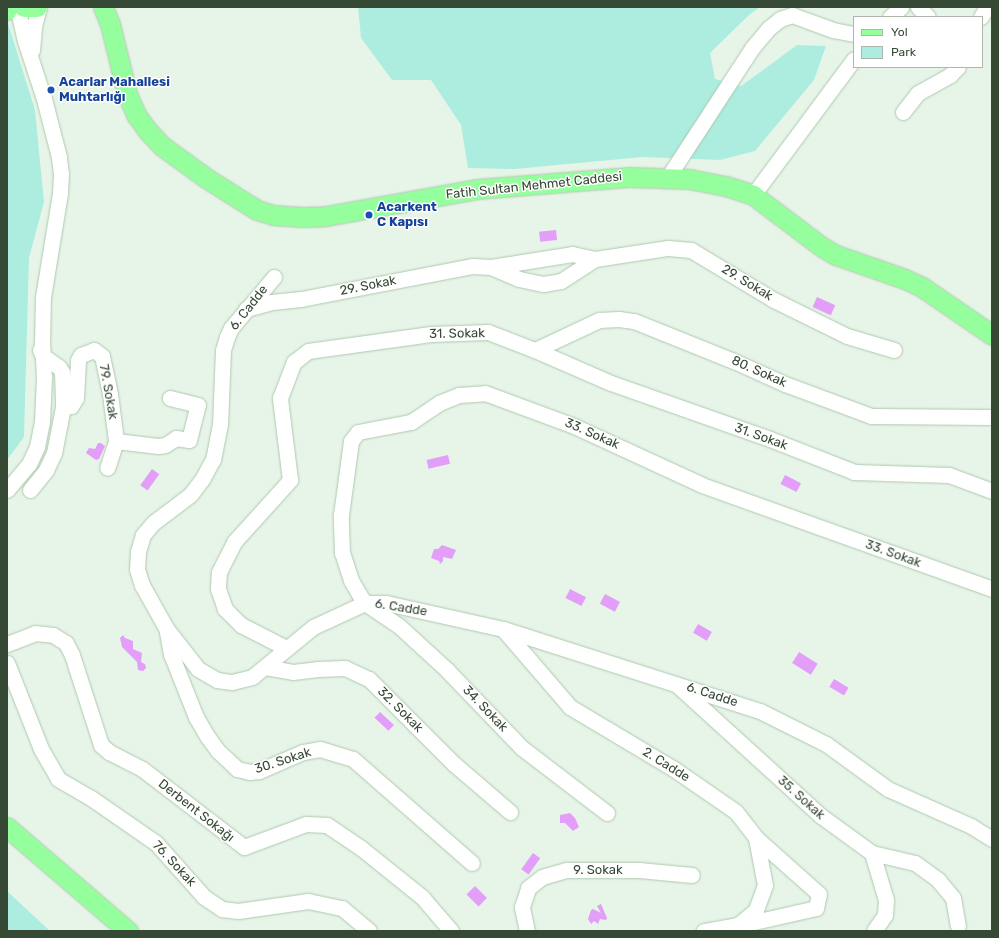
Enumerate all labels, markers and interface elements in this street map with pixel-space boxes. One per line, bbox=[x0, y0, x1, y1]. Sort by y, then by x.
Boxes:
legend bbox=[853, 16, 983, 68]
text: Yol bbox=[891, 25, 908, 39]
text: Park bbox=[891, 45, 916, 59]
place label: Acarlar Mahallesi Muhtarlığı bbox=[59, 75, 170, 106]
marker: Acarlar Mahallesi Muhtarlığı bbox=[46, 85, 56, 95]
street label: Fatih Sultan Mehmet Caddesi bbox=[445, 169, 623, 203]
place label: Acarkent C Kapısı bbox=[377, 200, 437, 231]
marker: Acarkent C Kapısı bbox=[364, 210, 374, 220]
street label: 29. Sokak bbox=[719, 262, 775, 304]
street label: 29. Sokak bbox=[339, 273, 397, 299]
street label: 6. Cadde bbox=[227, 282, 271, 334]
street label: 31. Sokak bbox=[429, 326, 485, 342]
street label: 80. Sokak bbox=[729, 353, 789, 391]
street label: 79. Sokak bbox=[95, 363, 121, 421]
street label: 33. Sokak bbox=[562, 415, 622, 453]
street label: 31. Sokak bbox=[732, 420, 790, 454]
street label: 33. Sokak bbox=[863, 537, 923, 571]
street label: 6. Cadde bbox=[374, 596, 428, 620]
street label: 6. Cadde bbox=[684, 679, 740, 711]
street label: 34. Sokak bbox=[459, 683, 511, 735]
street label: 32. Sokak bbox=[374, 684, 426, 736]
street label: 2. Cadde bbox=[640, 744, 692, 786]
street label: 30. Sokak bbox=[253, 745, 313, 777]
street label: 35. Sokak bbox=[774, 773, 828, 823]
street label: Derbent Sokağı bbox=[155, 776, 237, 846]
street label: 76. Sokak bbox=[149, 838, 199, 890]
street label: 9. Sokak bbox=[573, 862, 623, 878]

